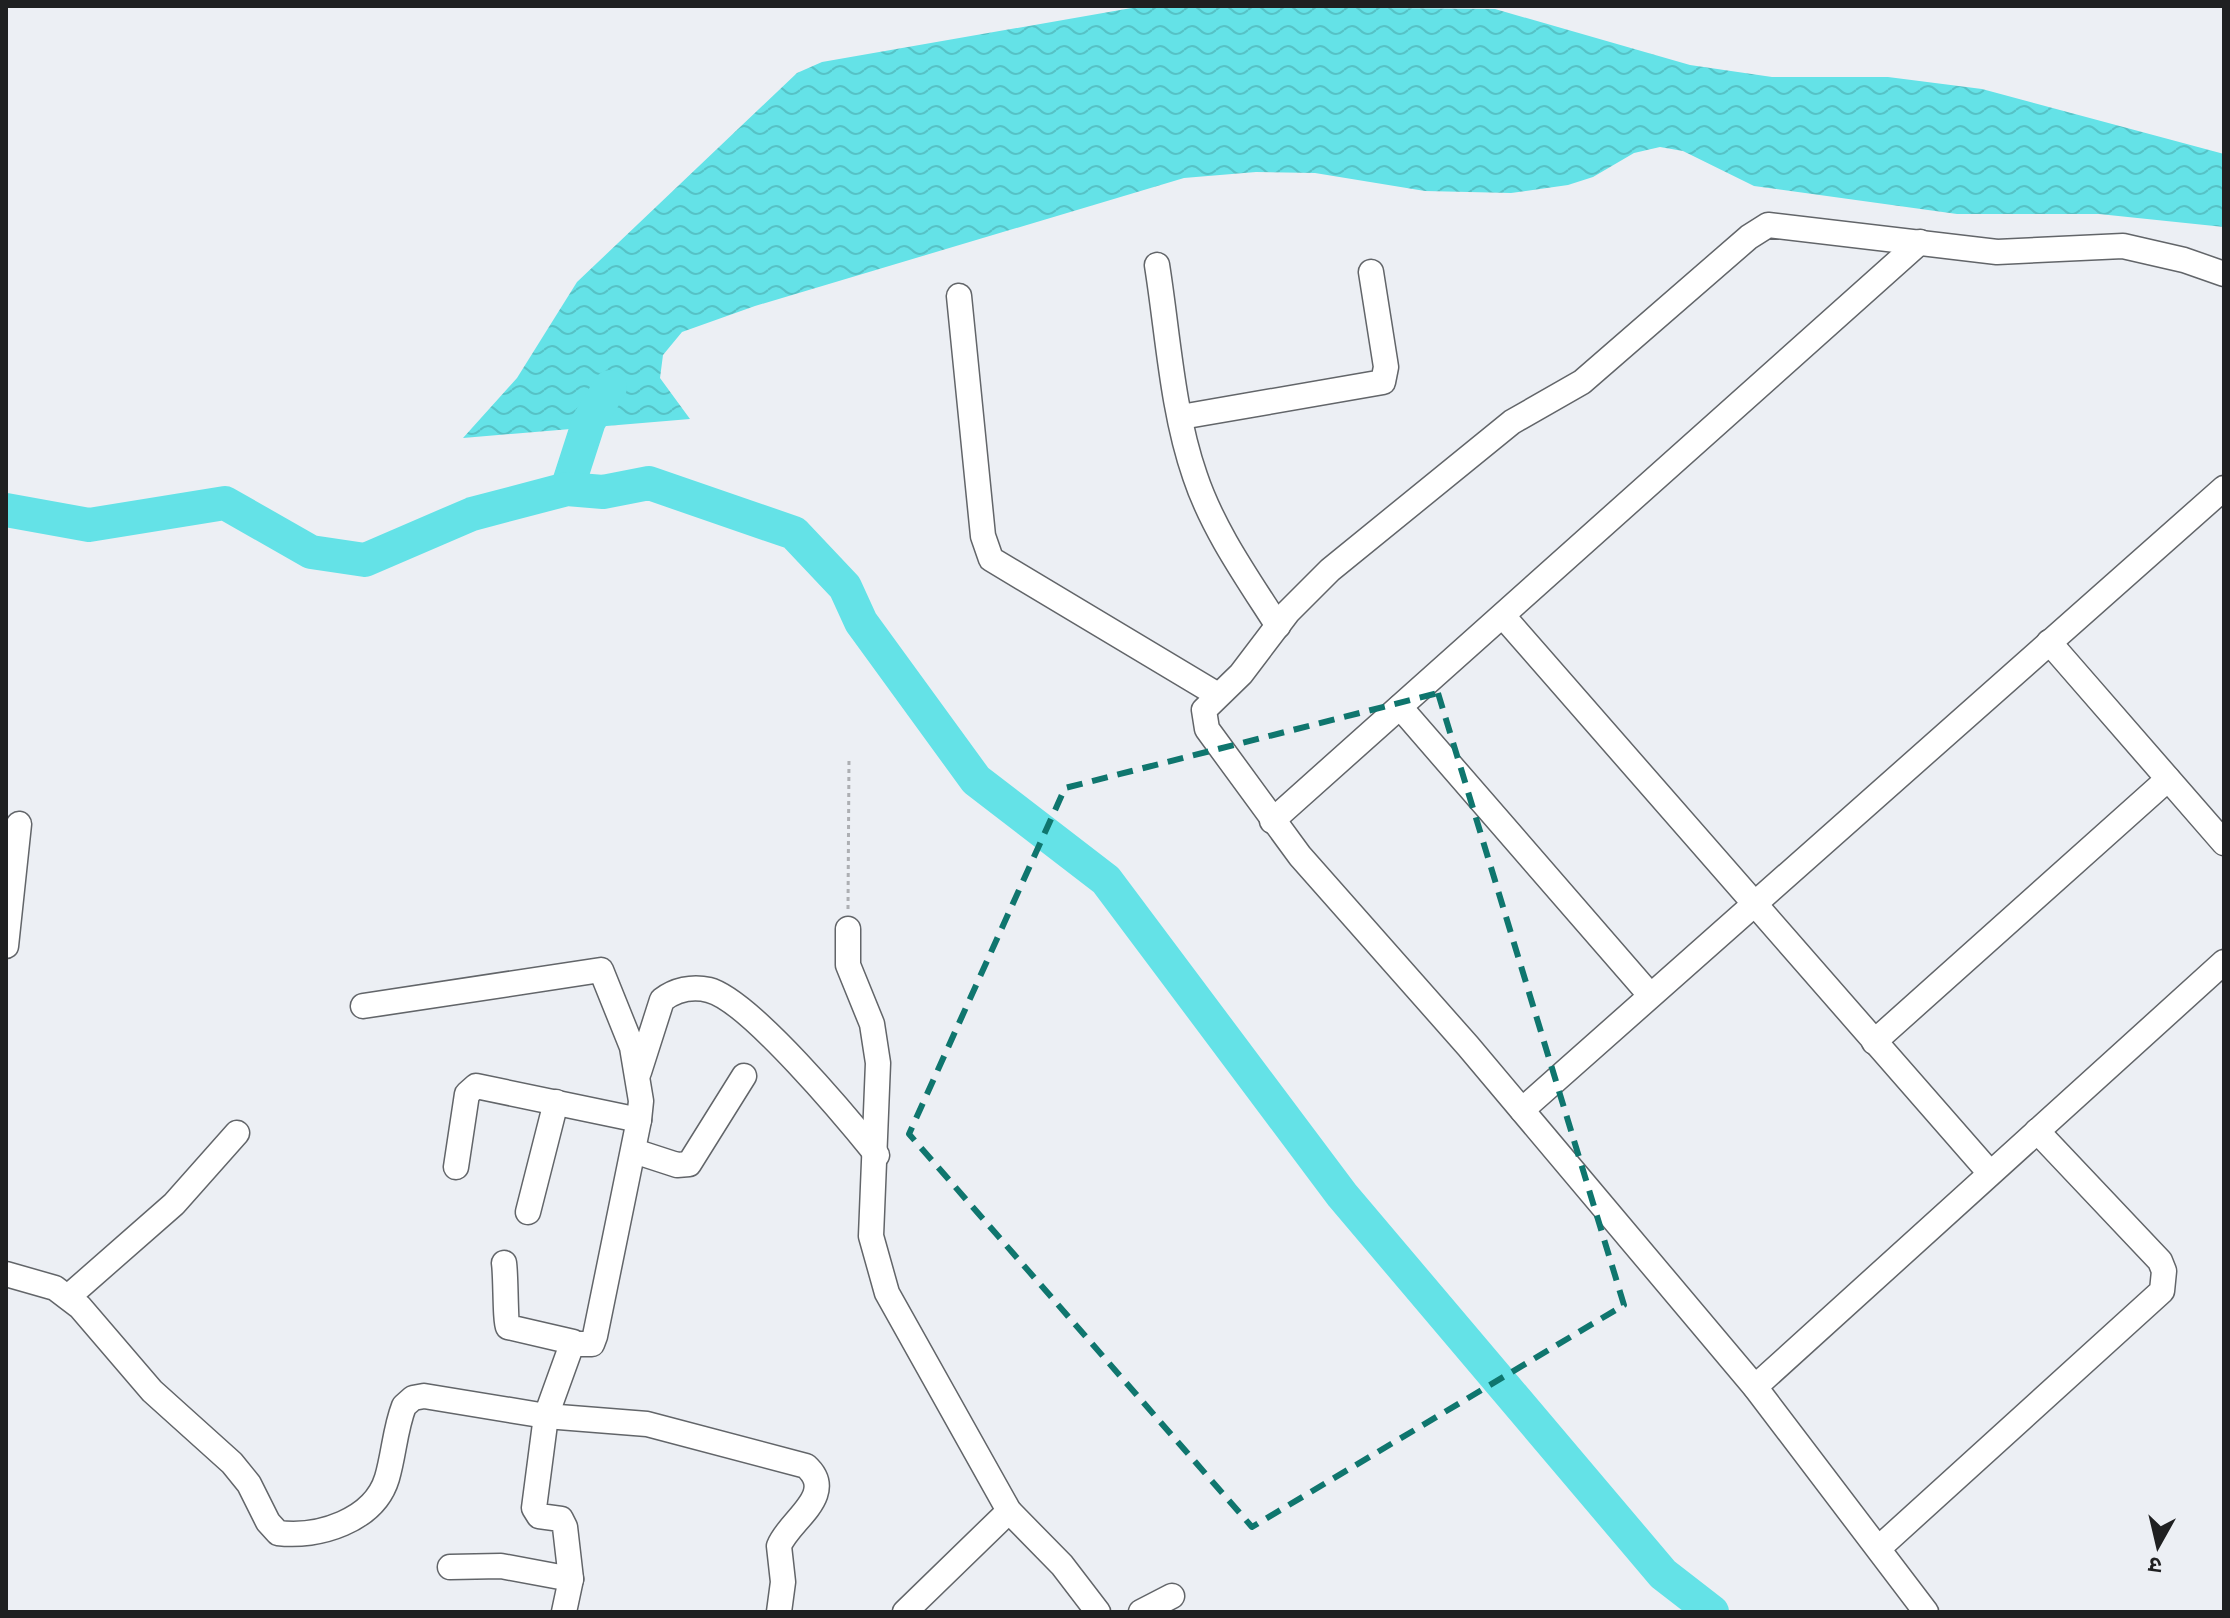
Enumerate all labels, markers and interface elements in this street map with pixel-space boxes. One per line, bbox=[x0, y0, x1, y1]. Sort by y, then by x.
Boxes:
north arrow bbox=[2118, 1506, 2198, 1586]
text: उ bbox=[2146, 1552, 2163, 1579]

